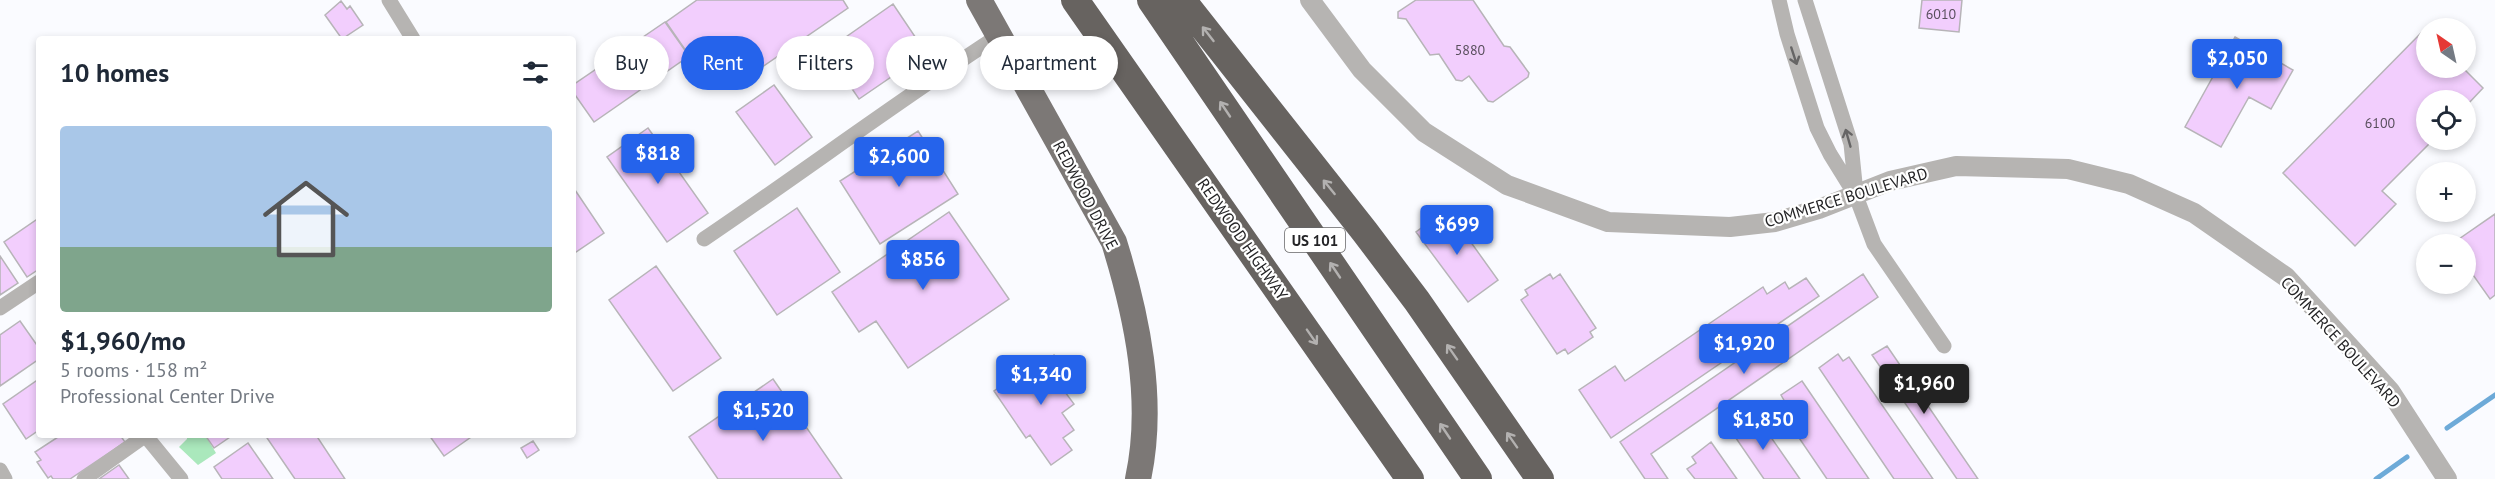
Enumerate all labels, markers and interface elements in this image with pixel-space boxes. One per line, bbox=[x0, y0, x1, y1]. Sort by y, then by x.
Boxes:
house number: 6010 bbox=[1926, 5, 1957, 23]
north arrow bbox=[2416, 18, 2476, 78]
map controls bbox=[2416, 18, 2476, 294]
one-way arrow bbox=[1201, 26, 1214, 42]
chip: Buy bbox=[594, 36, 669, 90]
chip: Rent bbox=[681, 36, 764, 90]
chip: Filters bbox=[776, 36, 874, 90]
chip: New bbox=[886, 36, 968, 90]
chip: Apartment bbox=[980, 36, 1118, 90]
pin: $2,050 bbox=[2188, 39, 2286, 90]
house number: 5880 bbox=[1455, 41, 1486, 59]
text: $2,050 bbox=[2206, 45, 2268, 71]
one-way arrow bbox=[1790, 46, 1801, 65]
text: 10 homes bbox=[60, 56, 169, 89]
icon: filters bbox=[519, 56, 552, 89]
button: locate bbox=[2416, 90, 2476, 150]
one-way arrow bbox=[1219, 101, 1231, 117]
house number: 6100 bbox=[2365, 114, 2396, 132]
one-way arrow bbox=[1842, 129, 1853, 148]
pin: $818 bbox=[622, 134, 694, 185]
pin: $2,600 bbox=[850, 137, 948, 188]
street label: REDWOOD DRIVE bbox=[1049, 137, 1123, 253]
text: $818 bbox=[635, 140, 681, 166]
text: $2,600 bbox=[868, 143, 930, 169]
button: + bbox=[2416, 162, 2476, 222]
street label: COMMERCE BOULEVARD bbox=[1762, 163, 1930, 231]
icon: home bbox=[252, 165, 360, 273]
street label: REDWOOD HIGHWAY bbox=[1194, 174, 1292, 304]
one-way arrow bbox=[1322, 179, 1335, 195]
pin: $699 bbox=[1421, 205, 1493, 256]
text: $699 bbox=[1434, 211, 1480, 237]
road number: US 101 bbox=[1285, 228, 1345, 252]
button: − bbox=[2416, 234, 2476, 294]
pin: $856 bbox=[887, 240, 959, 291]
text: $856 bbox=[900, 246, 946, 272]
one-way arrow bbox=[1329, 262, 1341, 278]
street label: COMMERCE BOULEVARD bbox=[2277, 272, 2405, 412]
text: $1,960/mo bbox=[60, 324, 186, 357]
pin: $1,920 bbox=[1695, 324, 1793, 375]
one-way arrow bbox=[1306, 329, 1318, 345]
text: $1,920 bbox=[1713, 330, 1775, 356]
one-way arrow bbox=[1446, 344, 1458, 361]
pin: $1,340 bbox=[992, 355, 1090, 406]
text: 5 rooms · 158 m² bbox=[60, 357, 207, 383]
text: $1,340 bbox=[1010, 361, 1072, 387]
pin: $1,960 bbox=[1875, 364, 1973, 415]
text: $1,960 bbox=[1893, 370, 1955, 396]
text: Professional Center Drive bbox=[60, 383, 275, 409]
pin: $1,520 bbox=[714, 391, 812, 442]
text: $1,520 bbox=[732, 397, 794, 423]
pin: $1,850 bbox=[1714, 400, 1812, 451]
text: $1,850 bbox=[1732, 406, 1794, 432]
one-way arrow bbox=[1439, 423, 1451, 439]
one-way arrow bbox=[1506, 431, 1519, 448]

